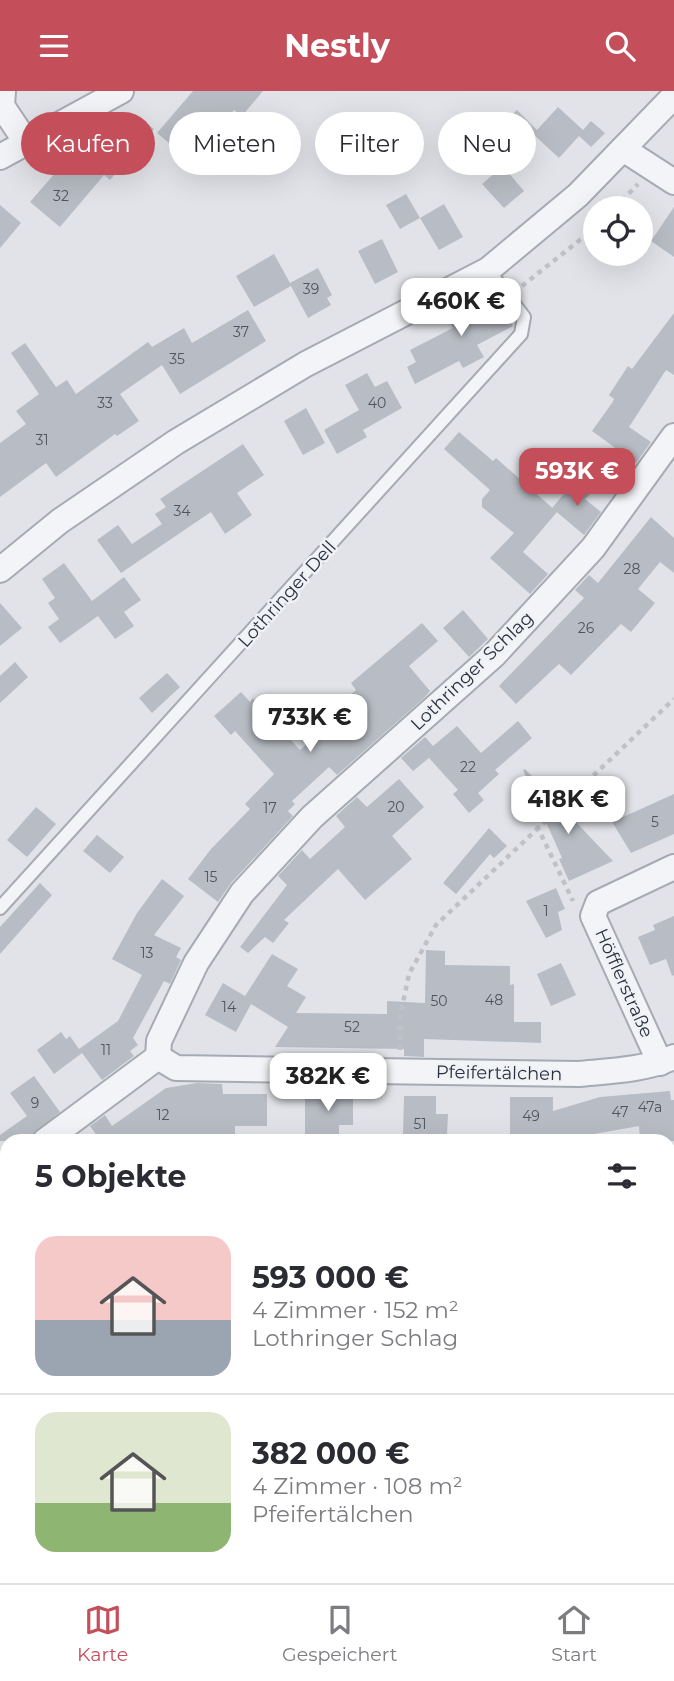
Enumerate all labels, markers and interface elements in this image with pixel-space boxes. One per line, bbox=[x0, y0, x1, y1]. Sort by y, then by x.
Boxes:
text: Nestly bbox=[284, 26, 390, 65]
icon: menu bbox=[35, 27, 73, 65]
icon: search bbox=[601, 27, 639, 65]
chip: Kaufen bbox=[21, 112, 155, 175]
chip: Mieten bbox=[169, 112, 301, 175]
chip: Filter bbox=[315, 112, 424, 175]
chip: Neu bbox=[438, 112, 536, 175]
house number: 32 bbox=[53, 187, 69, 205]
map controls bbox=[583, 196, 653, 266]
button: locate bbox=[583, 196, 653, 266]
pin: 460K € bbox=[404, 279, 518, 338]
house number: 39 bbox=[303, 280, 319, 298]
text: 460K € bbox=[417, 287, 505, 315]
house number: 37 bbox=[233, 323, 249, 341]
house number: 35 bbox=[169, 350, 185, 368]
house number: 33 bbox=[97, 394, 113, 412]
house number: 40 bbox=[368, 394, 386, 412]
house number: 31 bbox=[36, 431, 48, 449]
pin: 593K € bbox=[520, 449, 634, 508]
text: 593K € bbox=[535, 457, 619, 485]
house number: 34 bbox=[173, 502, 191, 520]
street label: Lothringer Dell bbox=[233, 536, 341, 652]
house number: 28 bbox=[624, 560, 641, 578]
street label: Lothringer Schlag bbox=[406, 607, 538, 735]
house number: 26 bbox=[578, 619, 595, 637]
pin: 733K € bbox=[253, 695, 367, 754]
text: 733K € bbox=[268, 703, 352, 731]
house number: 22 bbox=[460, 758, 476, 776]
pin: 418K € bbox=[511, 777, 625, 836]
text: 418K € bbox=[527, 785, 609, 813]
house number: 20 bbox=[387, 798, 405, 816]
house number: 17 bbox=[263, 799, 277, 817]
house number: 5 bbox=[651, 813, 659, 831]
house number: 15 bbox=[205, 868, 218, 886]
house number: 1 bbox=[543, 902, 549, 920]
street label: Höfflerstraße bbox=[590, 925, 658, 1041]
house number: 13 bbox=[141, 944, 154, 962]
house number: 48 bbox=[485, 991, 503, 1009]
house number: 50 bbox=[430, 992, 448, 1010]
house number: 14 bbox=[222, 998, 237, 1016]
house number: 52 bbox=[344, 1018, 360, 1036]
house number: 11 bbox=[101, 1041, 111, 1059]
pin: 382K € bbox=[271, 1053, 385, 1113]
street label: Pfeifertälchen bbox=[436, 1061, 562, 1085]
text: 382K € bbox=[286, 1062, 370, 1090]
house number: 9 bbox=[31, 1094, 39, 1112]
house number: 47a bbox=[638, 1098, 662, 1116]
house number: 47 bbox=[612, 1103, 628, 1121]
house number: 12 bbox=[156, 1106, 170, 1124]
house number: 49 bbox=[522, 1107, 540, 1125]
house number: 51 bbox=[414, 1115, 426, 1133]
icon: filters bbox=[603, 1157, 641, 1195]
text: 5 Objekte bbox=[35, 1158, 186, 1195]
text: 593 000 € bbox=[252, 1259, 409, 1296]
icon: home bbox=[91, 1264, 175, 1348]
text: 4 Zimmer · 152 m² bbox=[252, 1296, 459, 1324]
text: Lothringer Schlag bbox=[252, 1324, 458, 1352]
text: 382 000 € bbox=[252, 1435, 410, 1472]
icon: home bbox=[91, 1440, 175, 1524]
text: 4 Zimmer · 108 m² bbox=[252, 1472, 463, 1500]
text: Pfeifertälchen bbox=[252, 1500, 414, 1528]
tab: Karte bbox=[77, 1601, 128, 1666]
tab: Gespeichert bbox=[282, 1601, 397, 1666]
tab: Start bbox=[551, 1601, 597, 1666]

